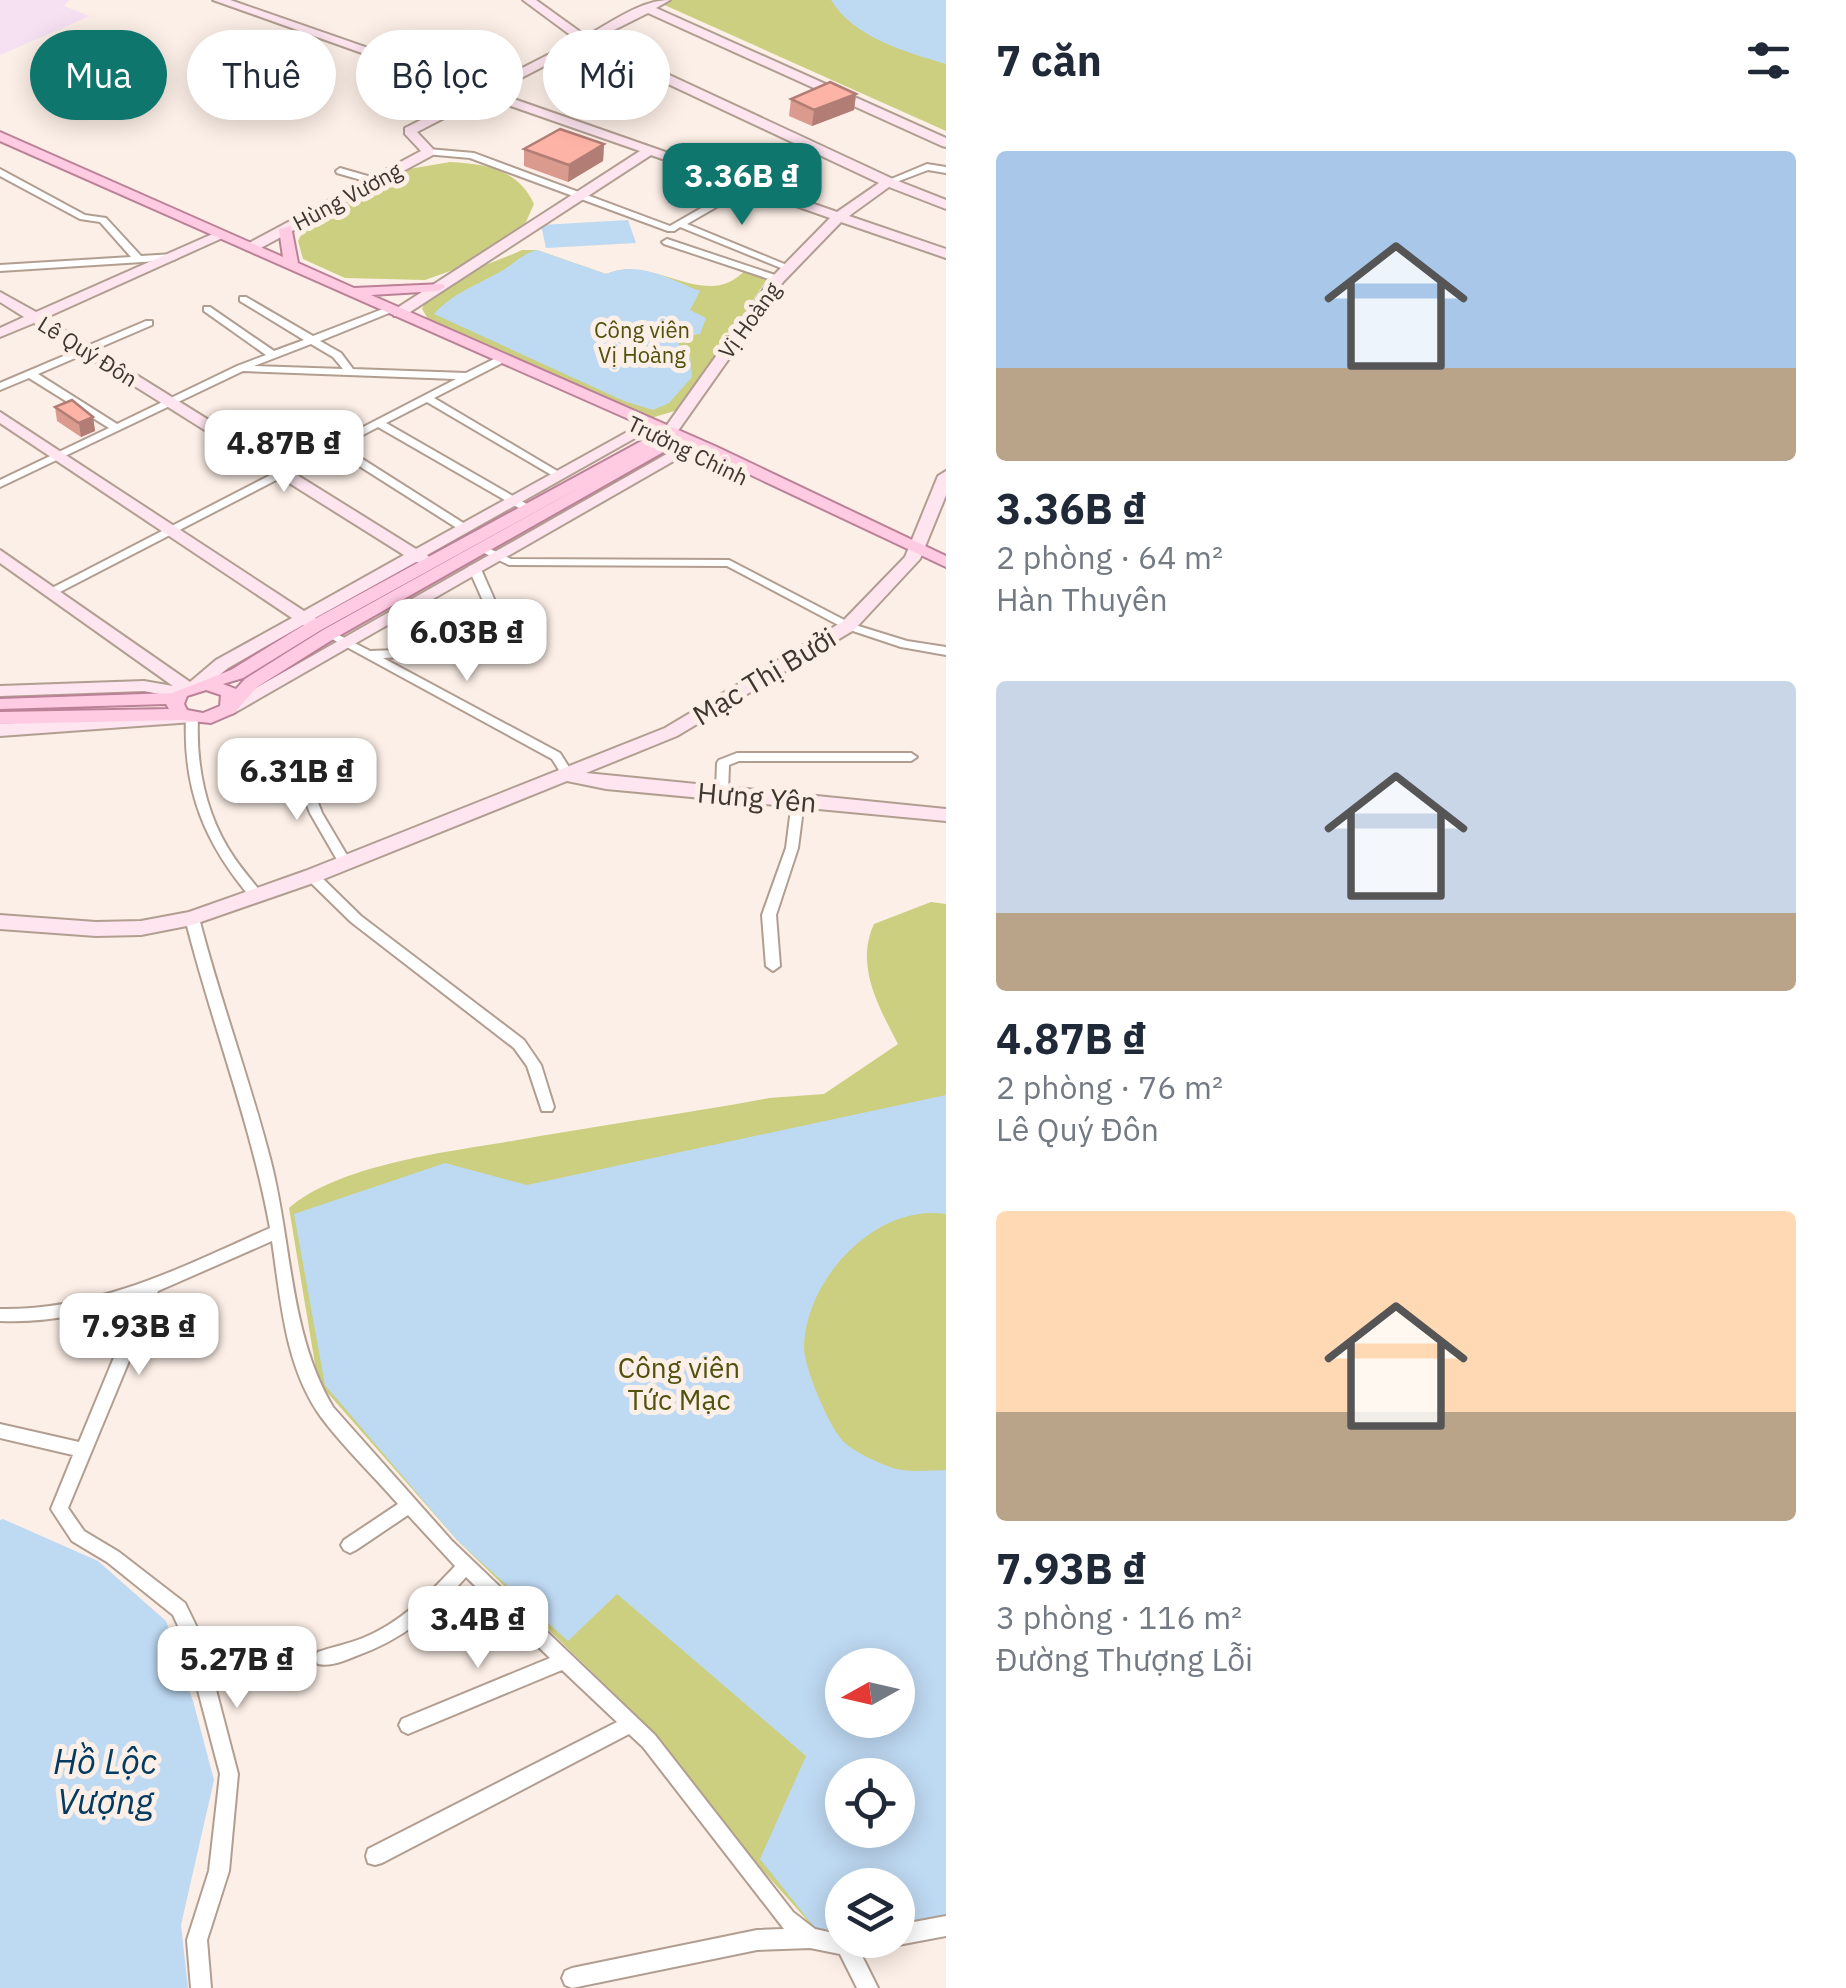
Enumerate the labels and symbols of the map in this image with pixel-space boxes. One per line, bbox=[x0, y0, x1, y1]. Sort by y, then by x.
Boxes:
pin: 3.36B ₫ bbox=[650, 143, 834, 228]
street label: Hùng Vương bbox=[288, 155, 407, 237]
street label: Vị Hoàng bbox=[711, 276, 787, 364]
street label: Lê Quý Đôn bbox=[33, 309, 143, 393]
park label: Công viên Vị Hoàng bbox=[594, 315, 690, 369]
street label: Trường Chinh bbox=[623, 408, 753, 492]
pin: 4.87B ₫ bbox=[192, 410, 376, 495]
pin: 6.03B ₫ bbox=[375, 599, 559, 684]
street label: Mạc Thị Bưởi bbox=[686, 619, 842, 733]
pin: 6.31B ₫ bbox=[205, 738, 389, 823]
street label: Hưng Yên bbox=[696, 773, 818, 821]
pin: 7.93B ₫ bbox=[47, 1293, 231, 1378]
park label: Công viên Tức Mạc bbox=[618, 1349, 740, 1418]
pin: 3.4B ₫ bbox=[397, 1586, 559, 1671]
pin: 5.27B ₫ bbox=[145, 1626, 329, 1711]
north arrow bbox=[825, 1648, 915, 1738]
water label: Hồ Lộc Vượng bbox=[53, 1738, 157, 1824]

